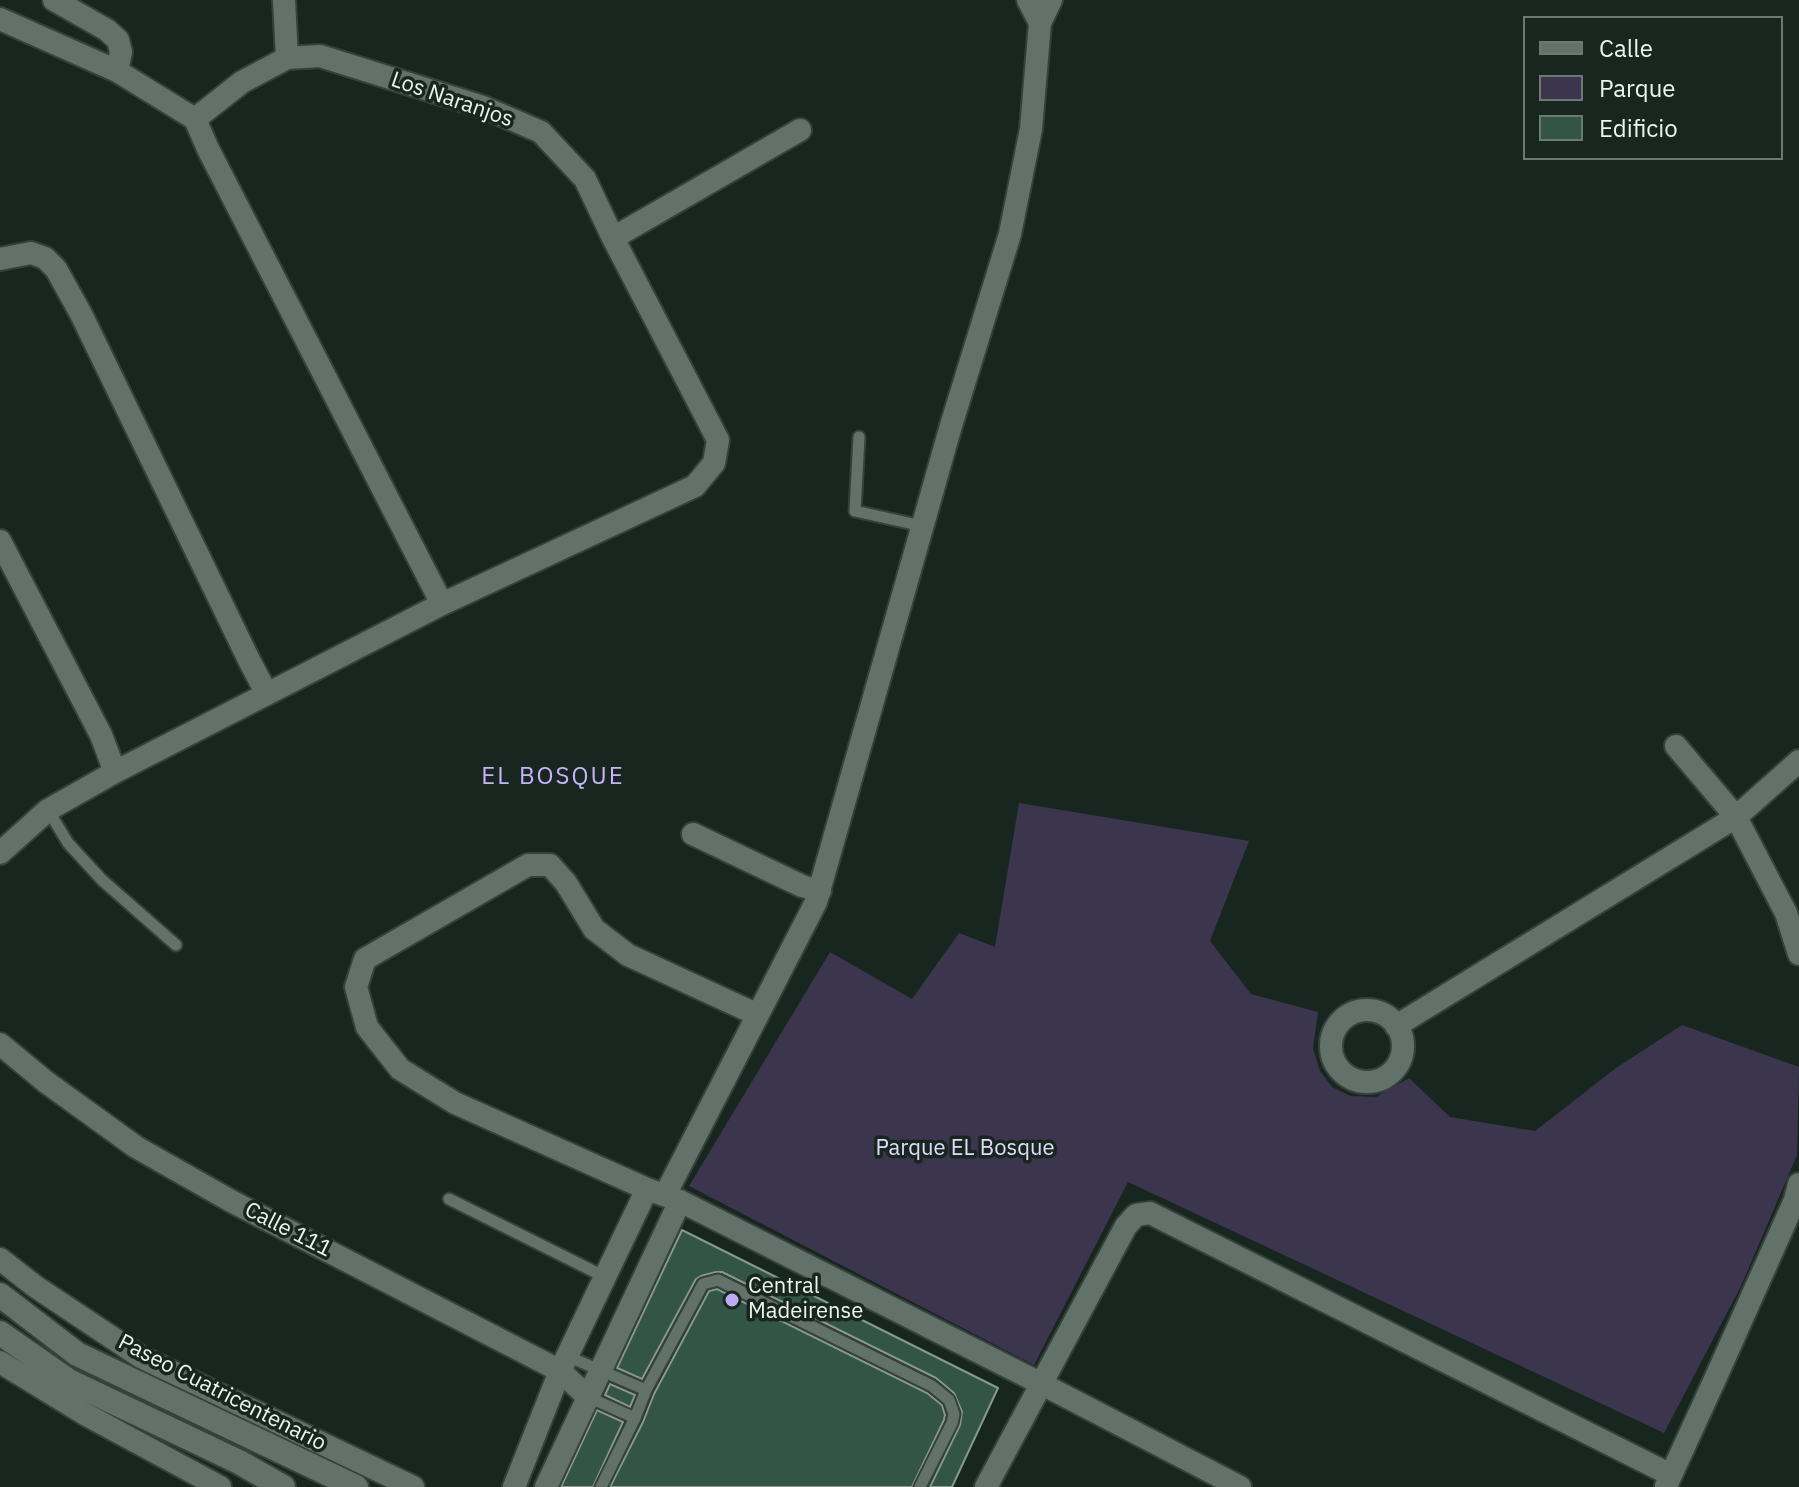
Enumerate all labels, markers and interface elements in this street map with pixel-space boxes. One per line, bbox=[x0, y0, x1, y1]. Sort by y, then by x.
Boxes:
legend bbox=[1523, 16, 1783, 160]
text: Calle bbox=[1599, 32, 1653, 64]
street label: Los Naranjos bbox=[388, 67, 516, 133]
text: Parque bbox=[1599, 72, 1676, 104]
text: Edificio bbox=[1599, 112, 1678, 144]
district label: EL BOSQUE bbox=[481, 763, 625, 791]
park label: Parque EL Bosque bbox=[875, 1136, 1055, 1162]
street label: Calle 111 bbox=[240, 1197, 336, 1263]
place label: Central Madeirense bbox=[748, 1274, 863, 1326]
marker: Central Madeirense bbox=[723, 1291, 741, 1309]
street label: Paseo Cuatricentenario bbox=[114, 1329, 330, 1457]

